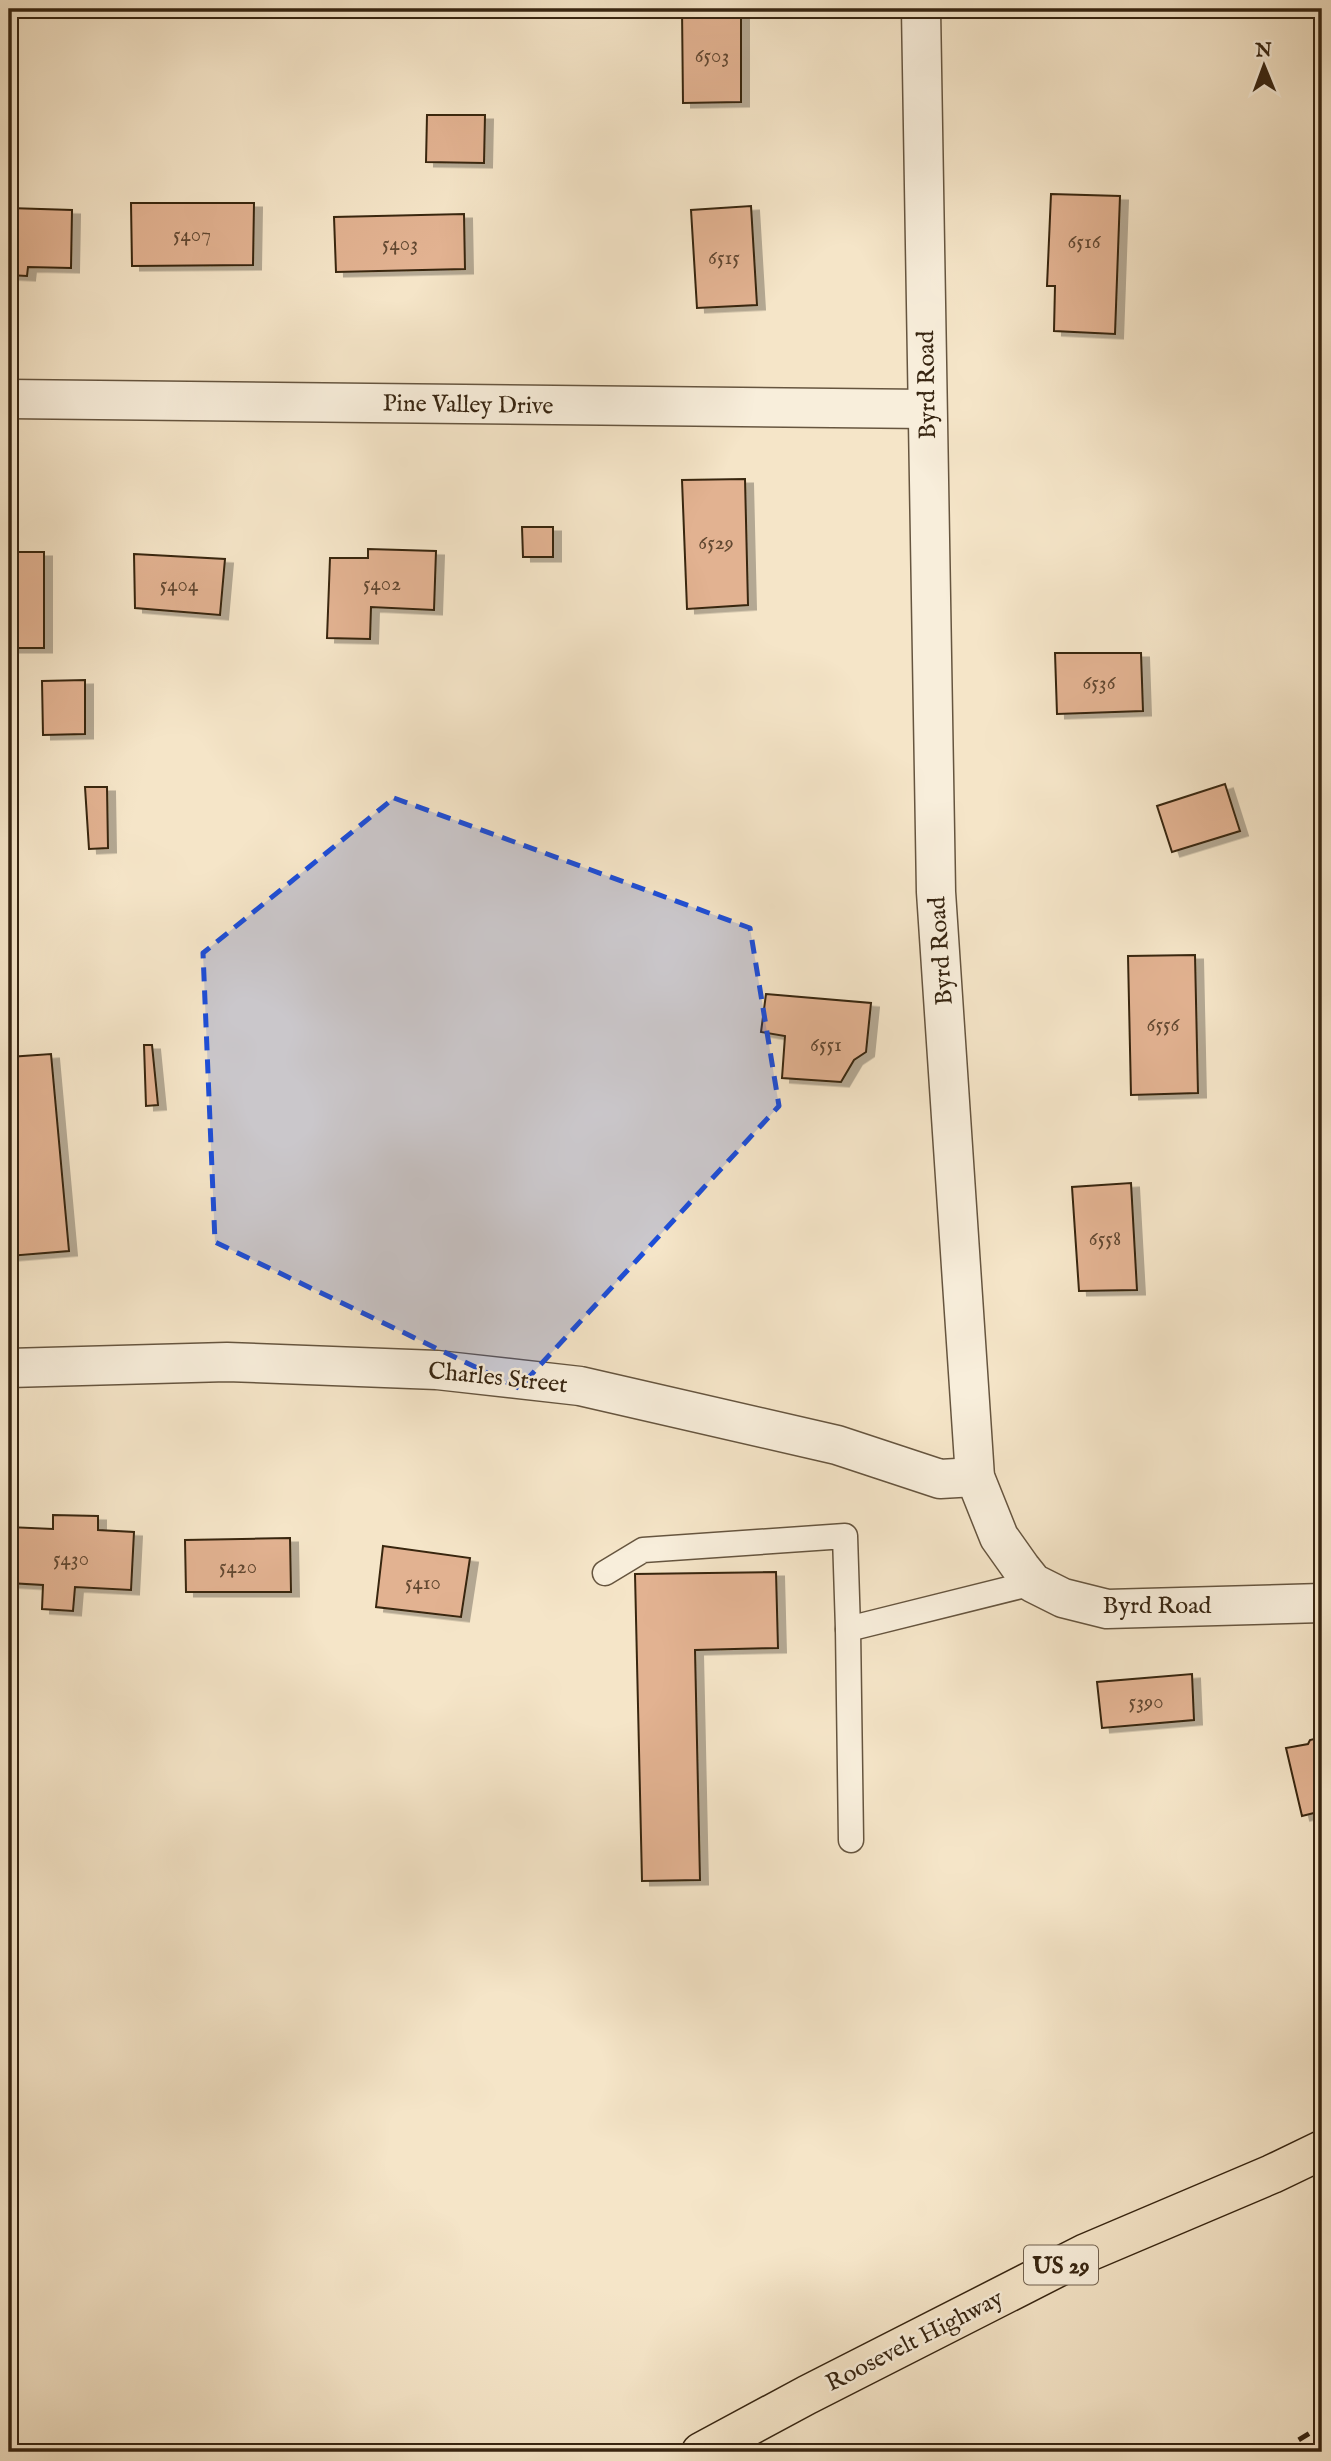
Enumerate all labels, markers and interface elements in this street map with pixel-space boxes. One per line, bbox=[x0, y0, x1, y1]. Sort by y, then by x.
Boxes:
north arrow bbox=[1230, 32, 1300, 102]
text: N bbox=[1254, 39, 1273, 63]
house number: 6503 bbox=[695, 43, 729, 70]
house number: 5407 bbox=[173, 222, 211, 249]
house number: 6516 bbox=[1067, 229, 1102, 256]
house number: 5403 bbox=[382, 231, 418, 258]
house number: 6515 bbox=[708, 245, 740, 272]
street label: Byrd Road bbox=[911, 330, 944, 440]
street label: Pine Valley Drive bbox=[382, 389, 554, 422]
house number: 6529 bbox=[698, 530, 734, 557]
house number: 5402 bbox=[363, 571, 401, 598]
house number: 5404 bbox=[160, 572, 199, 599]
house number: 6536 bbox=[1082, 670, 1117, 697]
street label: Byrd Road bbox=[922, 895, 961, 1006]
house number: 6556 bbox=[1147, 1012, 1181, 1039]
house number: 6551 bbox=[810, 1032, 842, 1059]
house number: 6558 bbox=[1089, 1226, 1121, 1253]
street label: Charles Street bbox=[427, 1356, 569, 1401]
house number: 5430 bbox=[53, 1546, 89, 1573]
house number: 5420 bbox=[219, 1554, 257, 1581]
house number: 5410 bbox=[405, 1570, 441, 1597]
street label: Byrd Road bbox=[1103, 1591, 1212, 1622]
house number: 5390 bbox=[1129, 1689, 1163, 1716]
road number: US 29 bbox=[1024, 2246, 1098, 2284]
street label: Roosevelt Highway bbox=[821, 2283, 1009, 2399]

